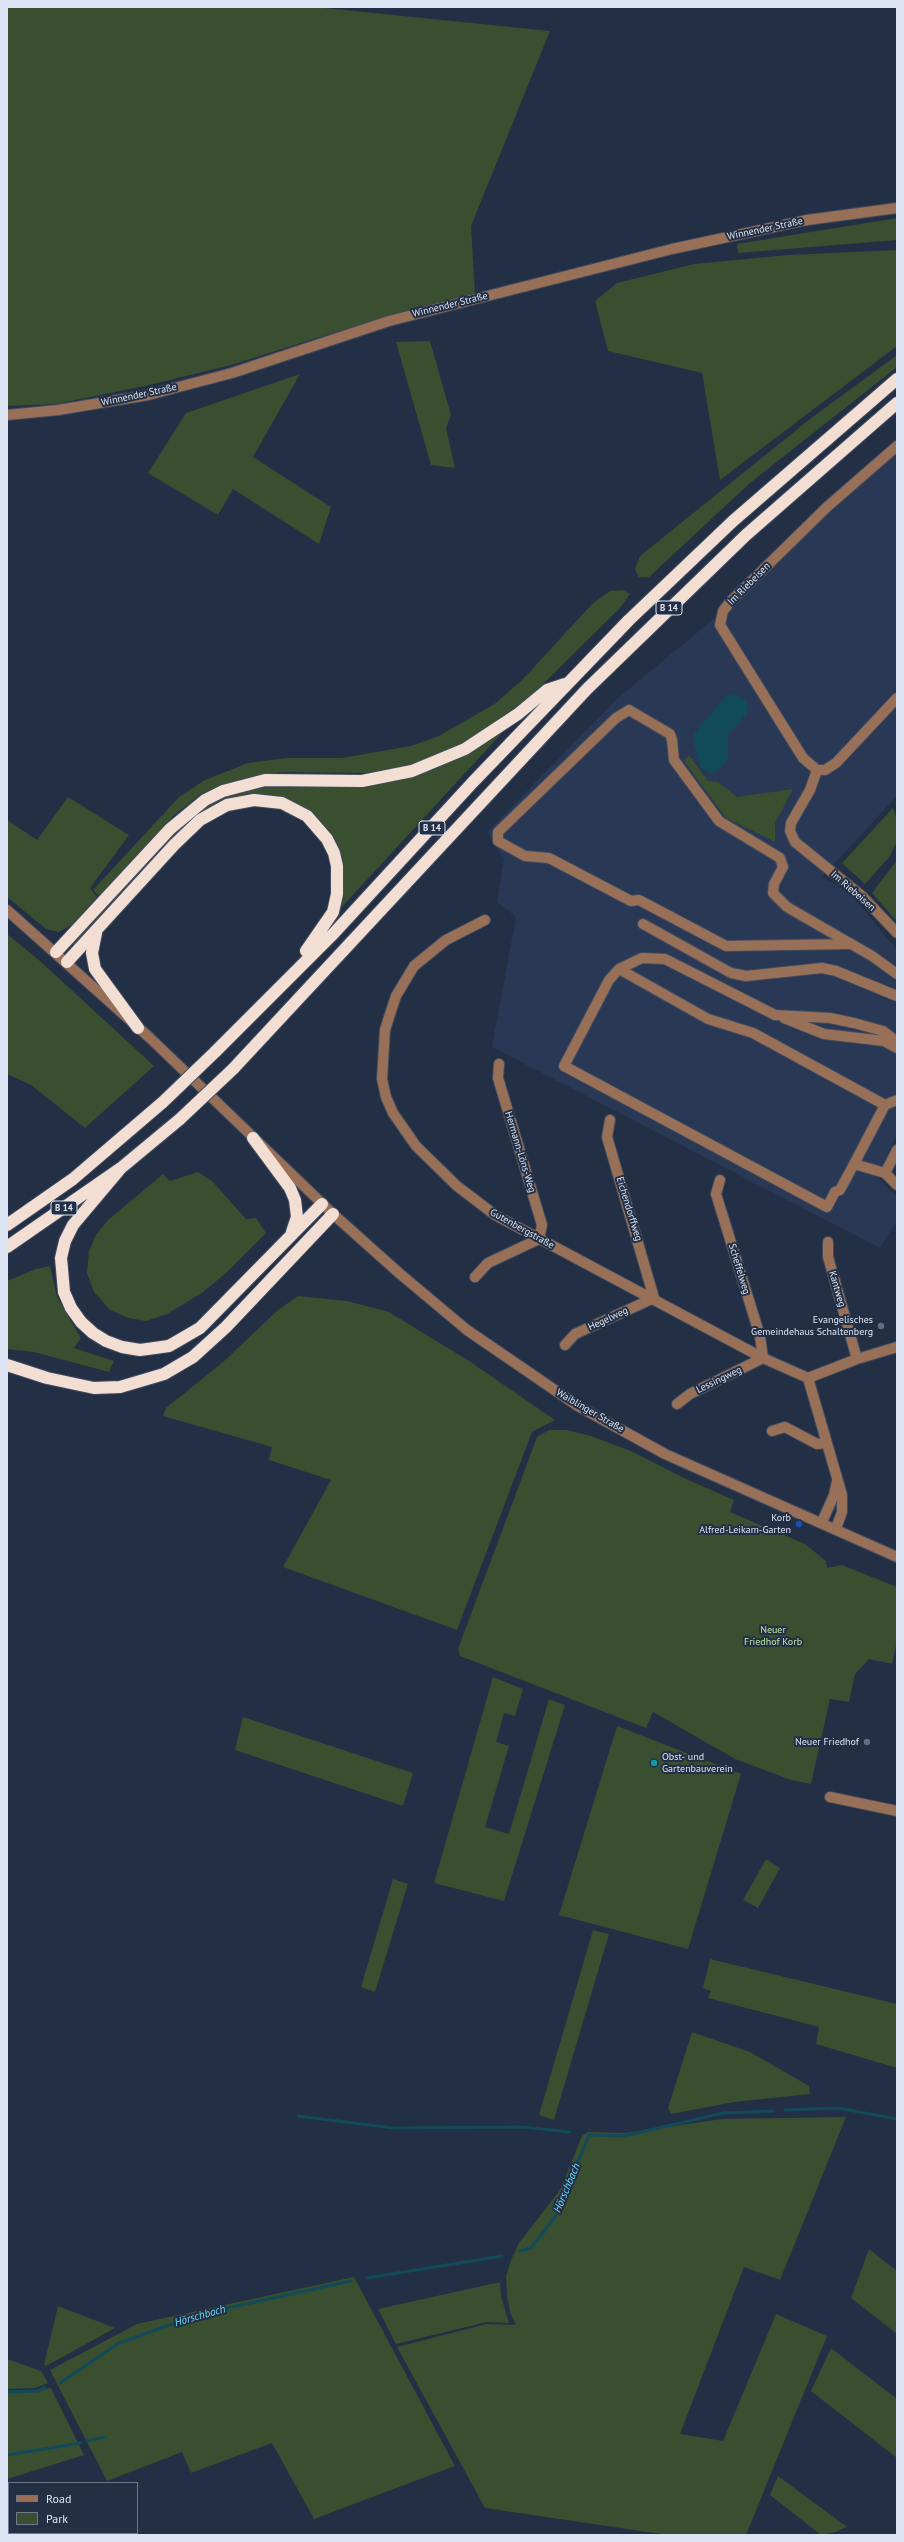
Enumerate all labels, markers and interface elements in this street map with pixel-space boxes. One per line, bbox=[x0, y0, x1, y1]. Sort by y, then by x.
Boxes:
street label: Winnender Straße bbox=[726, 215, 804, 243]
street label: Winnender Straße bbox=[411, 290, 489, 320]
street label: Winnender Straße bbox=[100, 381, 178, 409]
street label: Im Riebeisen bbox=[725, 560, 773, 608]
road number: B 14 bbox=[656, 601, 682, 615]
road number: B 14 bbox=[419, 821, 445, 835]
street label: Im Riebeisen bbox=[828, 868, 878, 914]
street label: Hermann-Löns-Weg bbox=[502, 1110, 538, 1194]
street label: Eichendorffweg bbox=[614, 1175, 644, 1243]
road number: B 14 bbox=[51, 1201, 77, 1215]
street label: Gutenbergstraße bbox=[488, 1206, 556, 1252]
street label: Scheffelweg bbox=[726, 1242, 752, 1296]
street label: Kantweg bbox=[826, 1269, 848, 1309]
street label: Hegelweg bbox=[586, 1305, 630, 1333]
place label: Evangelisches Gemeindehaus Schaltenberg bbox=[751, 1314, 873, 1338]
marker: Evangelisches Gemeindehaus Schaltenberg bbox=[876, 1321, 886, 1331]
street label: Lessingweg bbox=[694, 1364, 744, 1396]
street label: Waiblinger Straße bbox=[554, 1387, 626, 1435]
place label: Korb Alfred-Leikam-Garten bbox=[699, 1512, 791, 1536]
marker: Korb Alfred-Leikam-Garten bbox=[794, 1519, 804, 1529]
park label: Neuer Friedhof Korb bbox=[744, 1624, 802, 1648]
place label: Neuer Friedhof bbox=[795, 1736, 859, 1748]
marker: Neuer Friedhof bbox=[862, 1737, 872, 1747]
place label: Obst- und Gartenbauverein bbox=[662, 1751, 733, 1774]
marker: Obst- und Gartenbauverein bbox=[649, 1758, 659, 1768]
water label: Hörschbach bbox=[551, 2161, 583, 2215]
water label: Hörschbach bbox=[173, 2302, 227, 2330]
legend bbox=[8, 2482, 138, 2534]
text: Road bbox=[46, 2491, 71, 2506]
text: Park bbox=[46, 2511, 68, 2526]

